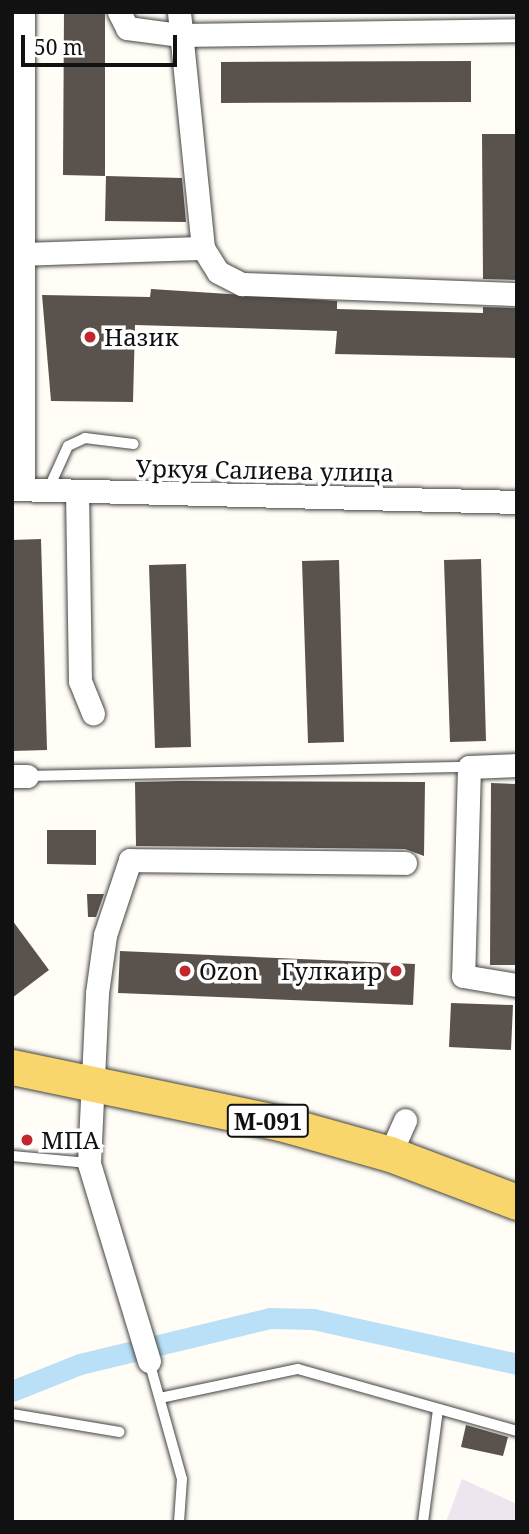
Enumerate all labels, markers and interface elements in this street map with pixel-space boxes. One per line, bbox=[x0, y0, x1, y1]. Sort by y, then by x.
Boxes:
scale bar bbox=[24, 21, 180, 65]
text: 50 m bbox=[34, 33, 83, 61]
place label: Назик bbox=[104, 323, 179, 351]
marker: Назик bbox=[82, 329, 98, 345]
street label: Уркуя Салиева улица bbox=[136, 453, 394, 487]
place label: Ozon bbox=[199, 957, 258, 985]
place label: Гулкаир bbox=[281, 957, 382, 985]
marker: Ozon bbox=[177, 963, 193, 979]
marker: Гулкаир bbox=[388, 963, 404, 979]
road number: М-091 bbox=[226, 1102, 310, 1140]
place label: МПА bbox=[41, 1126, 100, 1154]
marker: МПА bbox=[19, 1132, 35, 1148]

